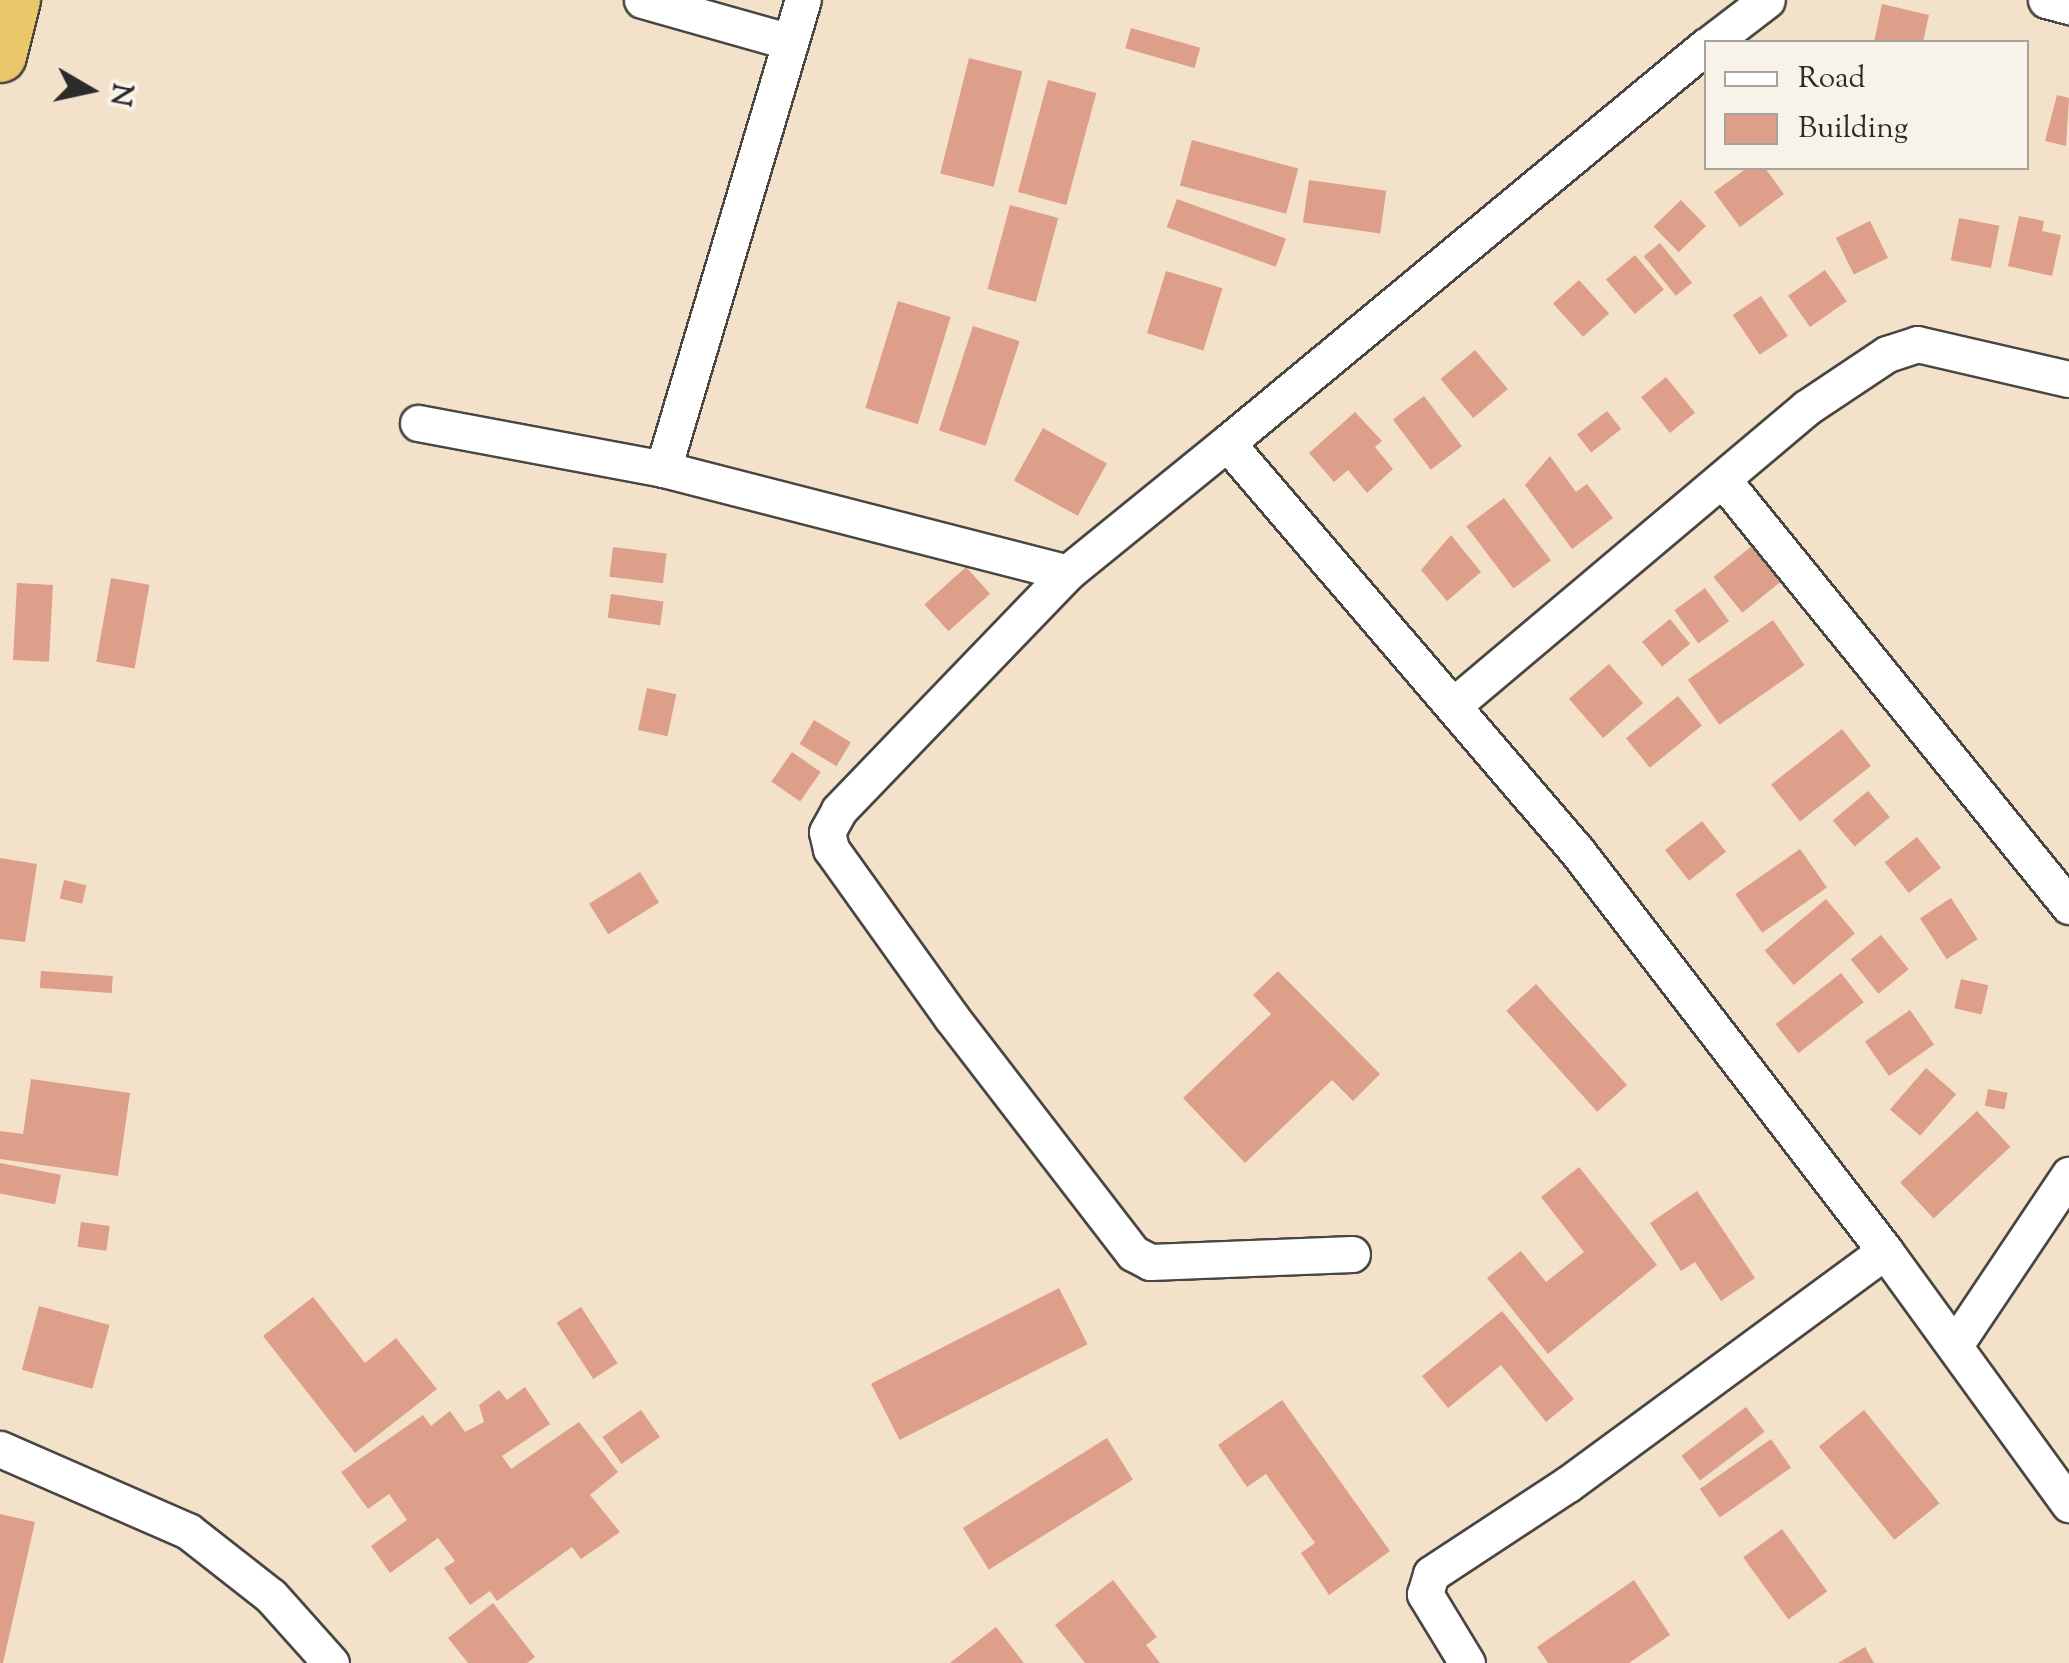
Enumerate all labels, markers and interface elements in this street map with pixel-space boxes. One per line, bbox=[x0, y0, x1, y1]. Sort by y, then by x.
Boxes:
north arrow bbox=[40, 40, 140, 140]
legend bbox=[1704, 40, 2029, 170]
text: Road bbox=[1798, 58, 1865, 101]
text: N bbox=[98, 81, 141, 109]
text: Building bbox=[1798, 108, 1908, 151]

